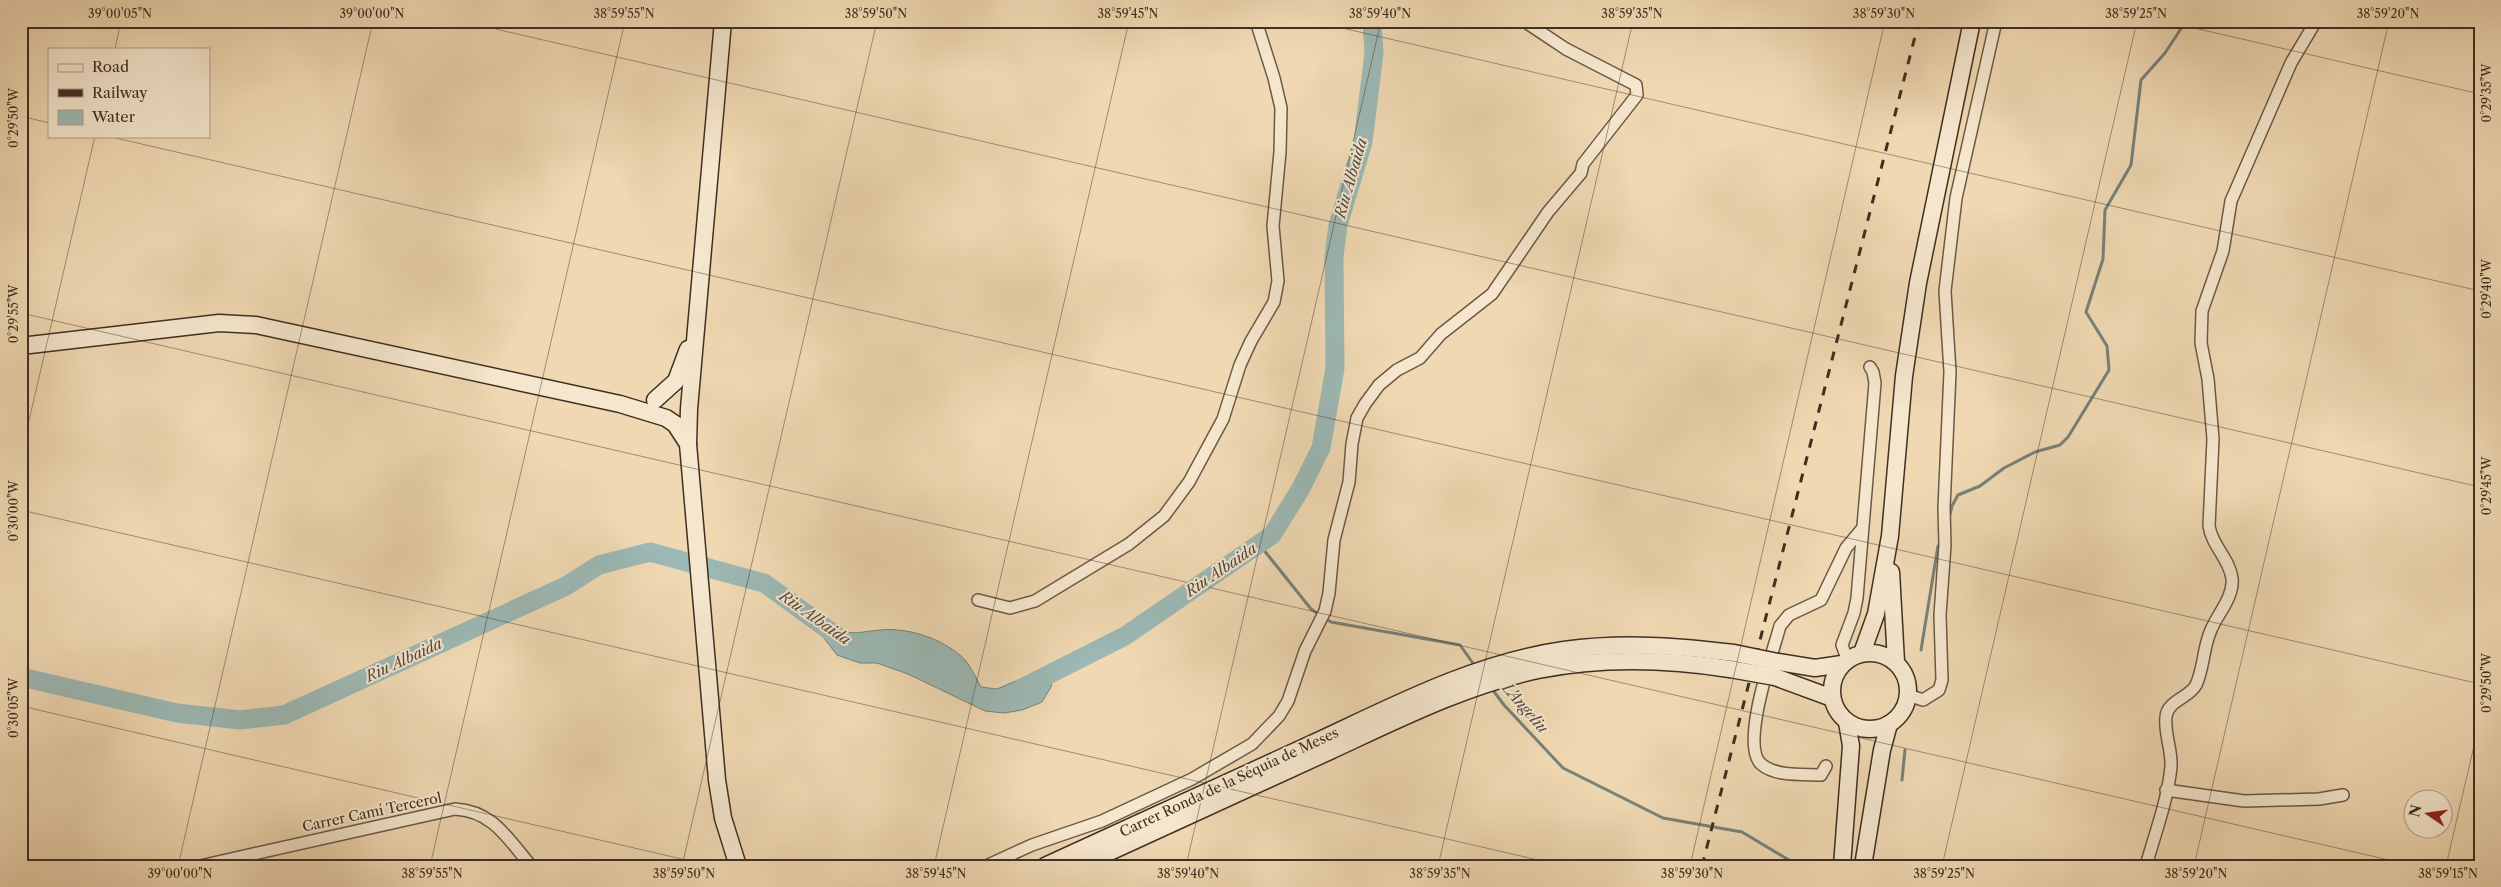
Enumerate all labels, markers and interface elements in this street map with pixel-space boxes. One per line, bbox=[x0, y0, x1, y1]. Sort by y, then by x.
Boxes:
text: 39°00'05"N bbox=[88, 6, 152, 21]
text: 39°00'00"N bbox=[340, 6, 405, 21]
text: 38°59'55"N bbox=[593, 6, 655, 21]
text: 38°59'50"N bbox=[845, 6, 907, 21]
text: 38°59'45"N bbox=[1097, 6, 1159, 21]
text: 38°59'40"N bbox=[1349, 6, 1411, 21]
text: 38°59'35"N bbox=[1601, 6, 1663, 21]
text: 38°59'30"N bbox=[1853, 6, 1915, 21]
text: 38°59'25"N bbox=[2105, 6, 2167, 21]
text: 38°59'20"N bbox=[2357, 6, 2419, 21]
legend bbox=[48, 48, 210, 138]
text: Road bbox=[92, 57, 129, 76]
text: 0°29'35"W bbox=[2479, 63, 2494, 122]
text: Railway bbox=[92, 83, 148, 102]
text: 0°29'50"W bbox=[6, 87, 21, 148]
text: Water bbox=[91, 107, 136, 126]
water label: Riu Albaida bbox=[1330, 136, 1371, 221]
text: 0°29'40"W bbox=[2479, 258, 2494, 319]
text: 0°29'55"W bbox=[6, 284, 21, 343]
text: 0°29'45"W bbox=[2479, 456, 2494, 515]
text: 0°30'00"W bbox=[6, 480, 21, 542]
water label: Riu Albaida bbox=[1180, 539, 1260, 601]
water label: Riu Albaida bbox=[775, 586, 855, 649]
water label: Riu Albaida bbox=[362, 634, 445, 686]
text: 0°29'50"W bbox=[2479, 652, 2494, 713]
text: 0°30'05"W bbox=[6, 677, 21, 738]
water label: L'Angeliu bbox=[1498, 678, 1552, 737]
street label: Carrer Ronda de la Séquia de Meses bbox=[1117, 723, 1341, 841]
street label: Carrer Camí Tercerol bbox=[301, 788, 443, 836]
north arrow bbox=[2404, 790, 2454, 840]
text: N bbox=[2405, 803, 2425, 819]
text: 39°00'00"N bbox=[148, 866, 213, 881]
text: 38°59'55"N bbox=[401, 866, 463, 881]
text: 38°59'50"N bbox=[653, 866, 715, 881]
text: 38°59'45"N bbox=[905, 866, 967, 881]
text: 38°59'40"N bbox=[1157, 866, 1219, 881]
text: 38°59'35"N bbox=[1409, 866, 1471, 881]
text: 38°59'30"N bbox=[1661, 866, 1723, 881]
text: 38°59'25"N bbox=[1913, 866, 1975, 881]
text: 38°59'20"N bbox=[2165, 866, 2227, 881]
text: 38°59'15"N bbox=[2418, 866, 2478, 881]

